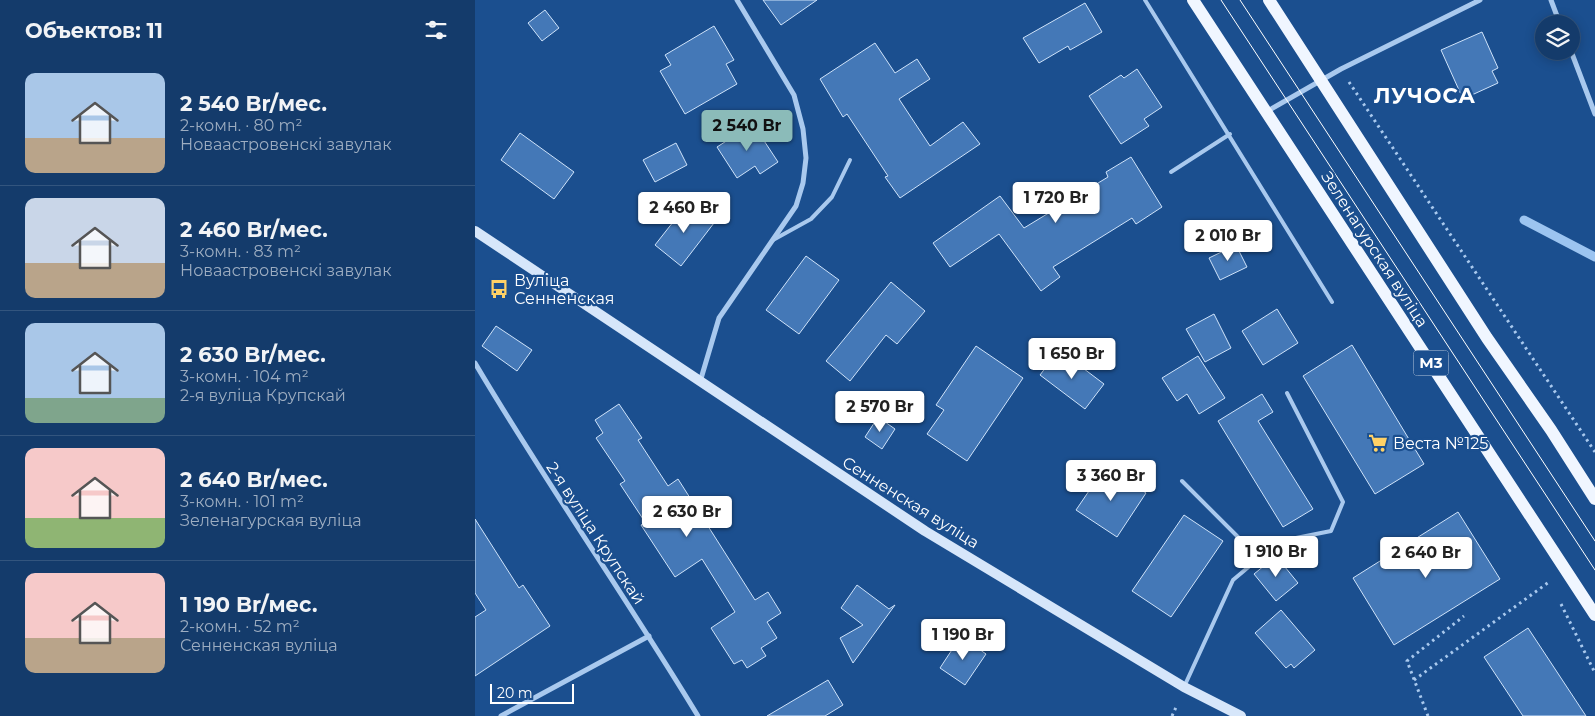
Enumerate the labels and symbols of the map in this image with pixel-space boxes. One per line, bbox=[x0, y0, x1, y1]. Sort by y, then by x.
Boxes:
district label: ЛУЧОСА bbox=[1374, 83, 1476, 108]
pin: 2 540 Br bbox=[695, 110, 799, 152]
street label: Зеленагурская вуліца bbox=[1317, 168, 1432, 331]
pin: 1 720 Br bbox=[1004, 182, 1108, 224]
pin: 2 460 Br bbox=[632, 192, 736, 234]
pin: 2 010 Br bbox=[1176, 220, 1280, 262]
place label: Вуліца Сенненская bbox=[514, 271, 614, 308]
bus stop icon: Вуліца Сенненская bbox=[488, 278, 510, 300]
pin: 1 650 Br bbox=[1020, 338, 1124, 380]
road number: М3 bbox=[1413, 350, 1449, 376]
pin: 2 570 Br bbox=[828, 390, 932, 433]
supermarket icon: Веста №125 bbox=[1367, 432, 1389, 454]
place label: Веста №125 bbox=[1393, 434, 1488, 453]
street label: Сенненская вуліца bbox=[839, 453, 983, 552]
street label: 2-я вуліца Крупскай bbox=[542, 459, 649, 608]
pin: 3 360 Br bbox=[1059, 460, 1163, 502]
pin: 2 630 Br bbox=[635, 496, 739, 538]
pin: 1 910 Br bbox=[1224, 536, 1328, 578]
pin: 2 640 Br bbox=[1374, 536, 1478, 579]
pin: 1 190 Br bbox=[911, 618, 1015, 661]
scale bar bbox=[490, 681, 574, 704]

